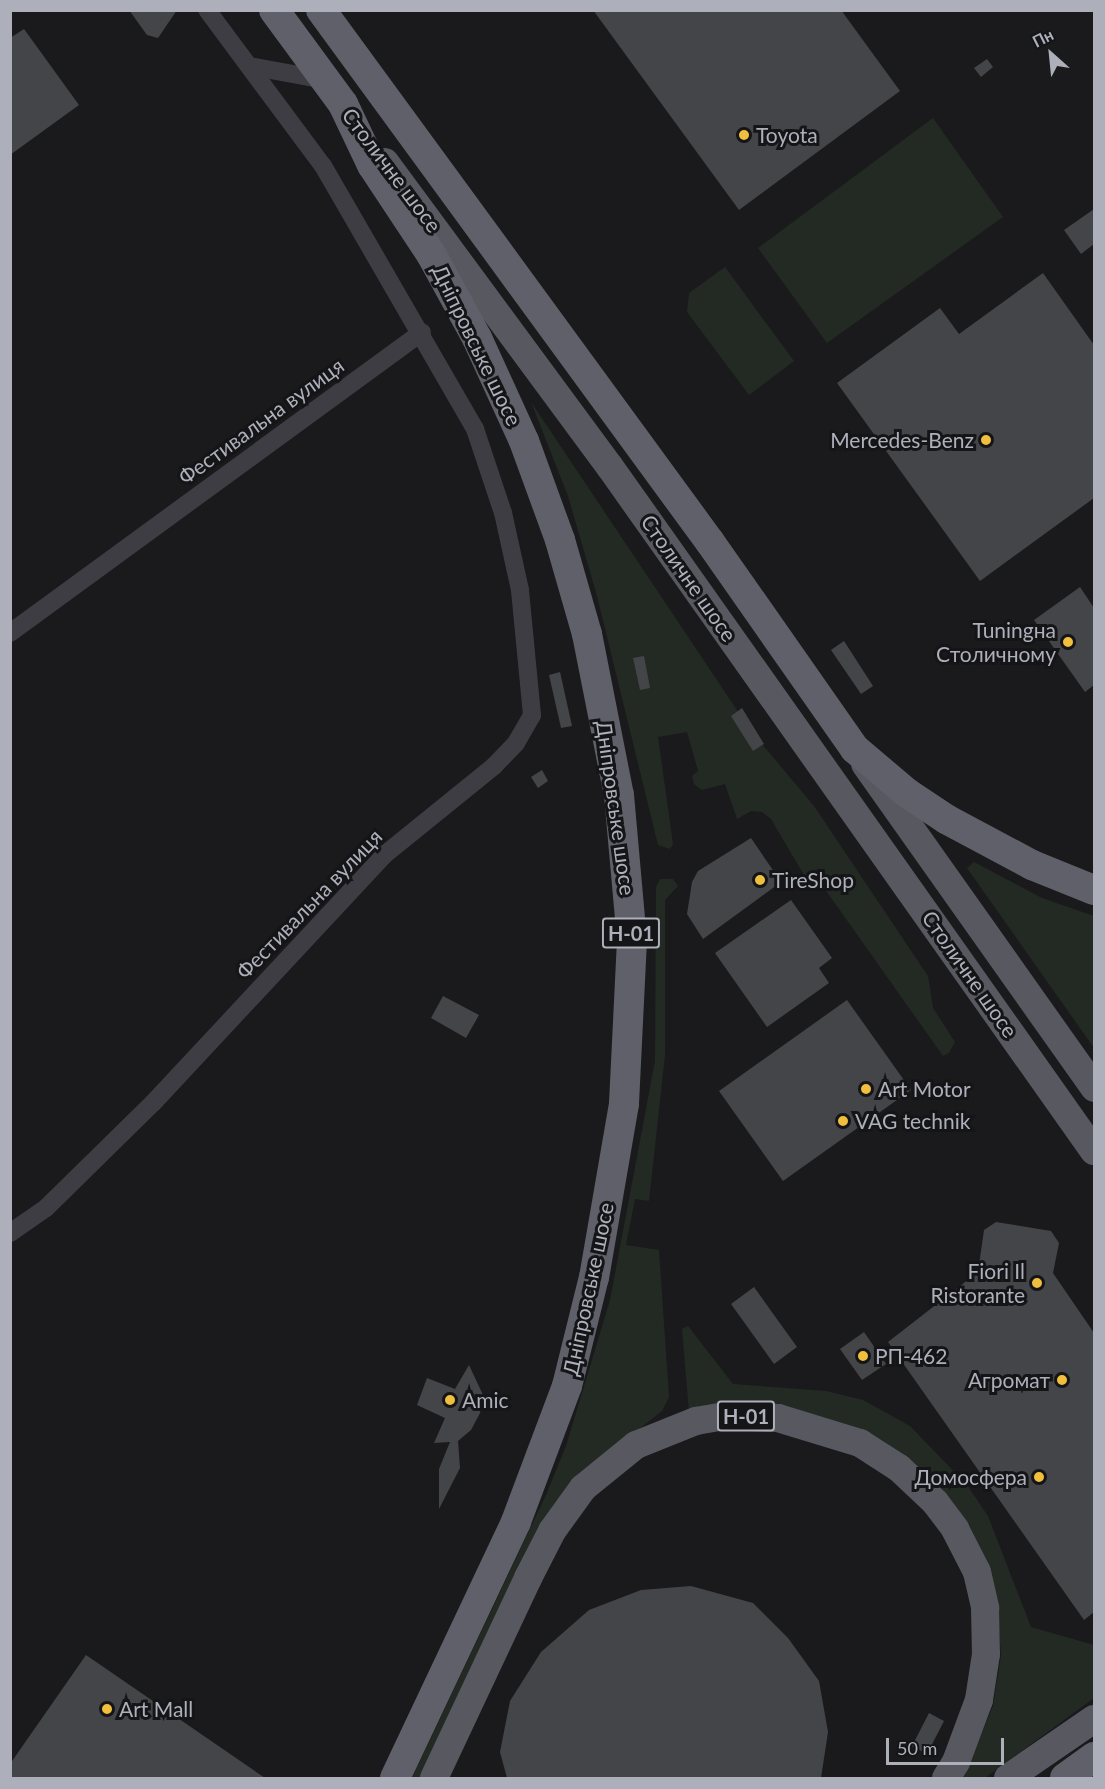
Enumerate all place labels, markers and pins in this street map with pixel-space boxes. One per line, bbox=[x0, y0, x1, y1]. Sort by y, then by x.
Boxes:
place label: Toyota bbox=[756, 122, 818, 148]
marker: Toyota bbox=[737, 128, 751, 142]
place label: Mercedes-Benz bbox=[830, 427, 974, 453]
marker: Mercedes-Benz bbox=[979, 433, 993, 447]
place label: Tuningна Столичному bbox=[936, 617, 1056, 667]
marker: Tuningна Столичному bbox=[1061, 635, 1075, 649]
place label: TireShop bbox=[772, 867, 854, 893]
marker: TireShop bbox=[753, 873, 767, 887]
place label: Art Motor bbox=[878, 1076, 971, 1102]
marker: Art Motor bbox=[859, 1082, 873, 1096]
place label: VAG technik bbox=[855, 1108, 970, 1134]
marker: VAG technik bbox=[836, 1114, 850, 1128]
place label: Fiori Il Ristorante bbox=[930, 1258, 1025, 1308]
marker: Fiori Il Ristorante bbox=[1030, 1276, 1044, 1290]
place label: РП-462 bbox=[875, 1343, 947, 1369]
marker: РП-462 bbox=[856, 1349, 870, 1363]
place label: Агромат bbox=[968, 1367, 1050, 1393]
marker: Агромат bbox=[1055, 1373, 1069, 1387]
place label: Amic bbox=[462, 1387, 509, 1413]
marker: Amic bbox=[443, 1393, 457, 1407]
place label: Домосфера bbox=[915, 1464, 1027, 1490]
marker: Домосфера bbox=[1032, 1470, 1046, 1484]
place label: Art Mall bbox=[119, 1696, 193, 1722]
marker: Art Mall bbox=[100, 1702, 114, 1716]

